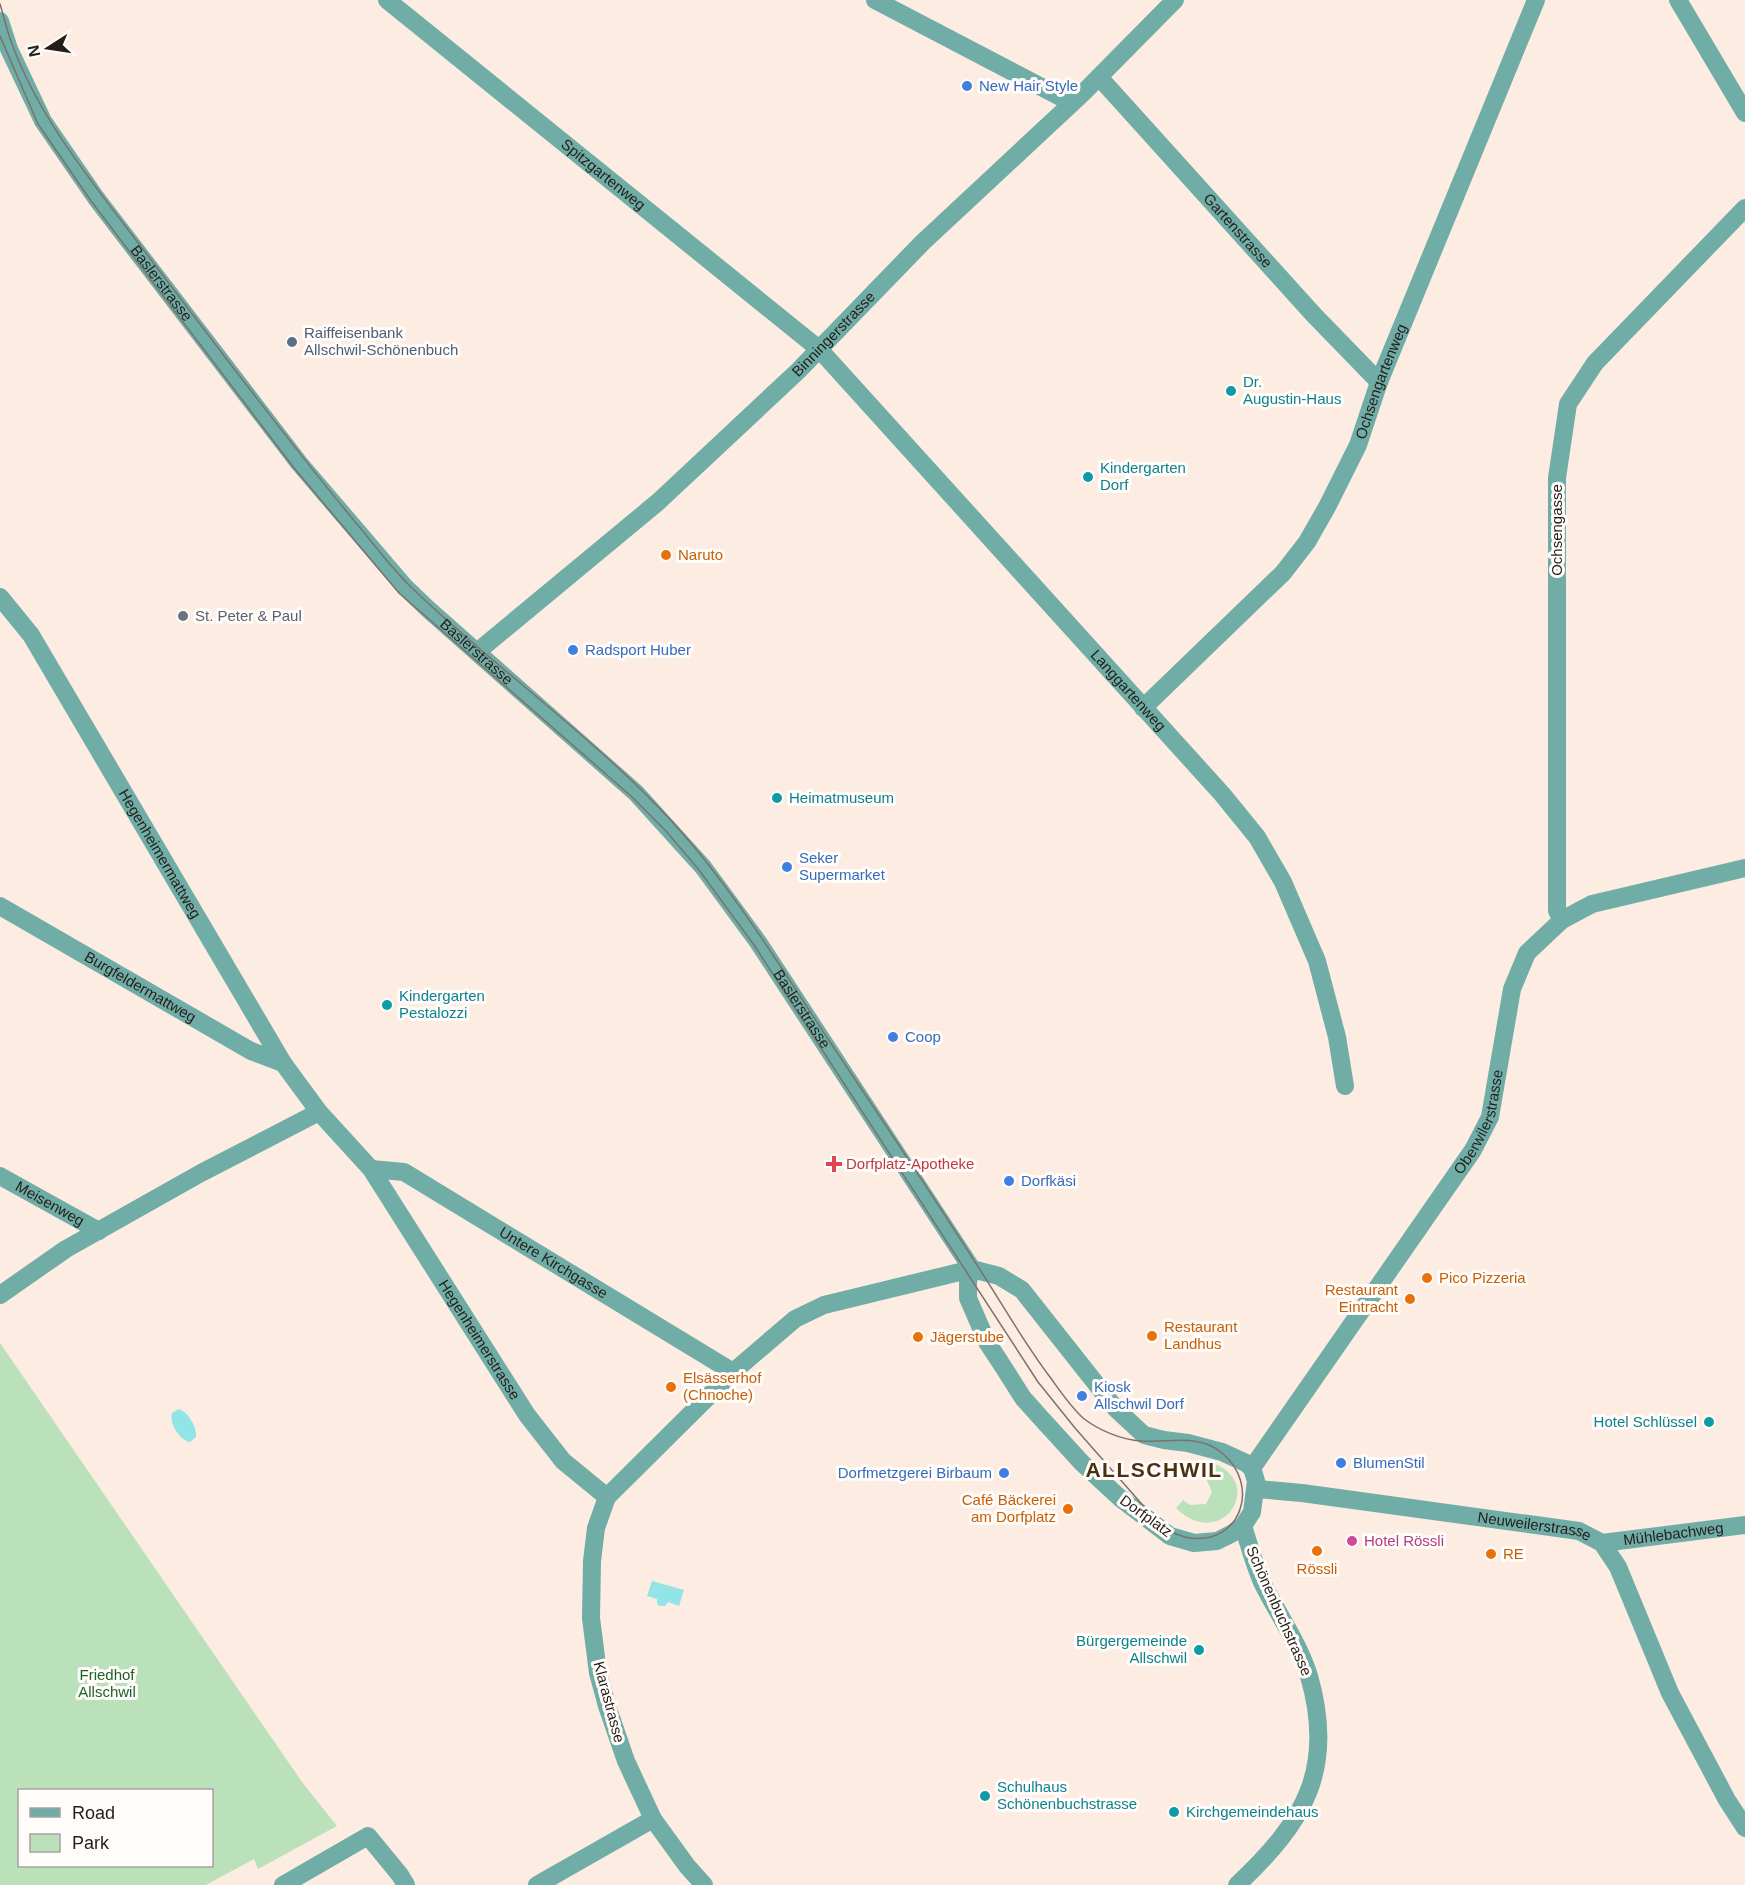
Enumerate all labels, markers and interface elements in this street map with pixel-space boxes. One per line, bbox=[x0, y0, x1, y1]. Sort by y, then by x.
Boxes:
north arrow bbox=[18, 18, 78, 78]
text: N bbox=[24, 44, 43, 58]
place label: New Hair Style bbox=[979, 77, 1078, 94]
marker: New Hair Style bbox=[960, 79, 974, 93]
street label: Spitzgartenweg bbox=[558, 135, 649, 213]
street label: Gartenstrasse bbox=[1200, 190, 1276, 271]
street label: Baslerstrasse bbox=[127, 242, 196, 324]
street label: Binningerstrasse bbox=[788, 288, 878, 380]
street label: Ochsengartenweg bbox=[1352, 321, 1410, 441]
place label: Raiffeisenbank Allschwil-Schönenbuch bbox=[304, 324, 458, 358]
marker: Raiffeisenbank Allschwil-Schönenbuch bbox=[285, 335, 299, 349]
place label: Dr. Augustin-Haus bbox=[1243, 373, 1341, 407]
marker: Dr. Augustin-Haus bbox=[1224, 384, 1238, 398]
place label: Kindergarten Dorf bbox=[1100, 459, 1186, 493]
marker: Kindergarten Dorf bbox=[1081, 470, 1095, 484]
street label: Ochsengasse bbox=[1548, 484, 1565, 576]
place label: Naruto bbox=[678, 546, 723, 563]
marker: Naruto bbox=[659, 548, 673, 562]
place label: St. Peter & Paul bbox=[195, 607, 302, 624]
marker: St. Peter & Paul bbox=[176, 609, 190, 623]
street label: Baslerstrasse bbox=[437, 615, 516, 688]
place label: Radsport Huber bbox=[585, 641, 691, 658]
marker: Radsport Huber bbox=[566, 643, 580, 657]
street label: Langgartenweg bbox=[1088, 646, 1170, 734]
street label: Hegenheimermattweg bbox=[116, 786, 205, 921]
place label: Heimatmuseum bbox=[789, 789, 894, 806]
marker: Heimatmuseum bbox=[770, 791, 784, 805]
place label: Seker Supermarket bbox=[799, 849, 886, 883]
marker: Seker Supermarket bbox=[780, 860, 794, 874]
street label: Burgfeldermattweg bbox=[82, 948, 199, 1025]
street label: Baslerstrasse bbox=[770, 966, 834, 1052]
place label: Kindergarten Pestalozzi bbox=[399, 987, 485, 1021]
marker: Kindergarten Pestalozzi bbox=[380, 998, 394, 1012]
place label: Coop bbox=[905, 1028, 941, 1045]
marker: Coop bbox=[886, 1030, 900, 1044]
street label: Oberwilerstrasse bbox=[1450, 1068, 1506, 1177]
place label: Dorfplatz-Apotheke bbox=[846, 1155, 974, 1172]
marker: Dorfplatz-Apotheke bbox=[827, 1157, 841, 1171]
place label: Dorfkäsi bbox=[1021, 1172, 1076, 1189]
marker: Dorfkäsi bbox=[1002, 1174, 1016, 1188]
street label: Meisenweg bbox=[13, 1177, 87, 1229]
street label: Untere Kirchgasse bbox=[497, 1223, 611, 1302]
place label: Pico Pizzeria bbox=[1439, 1269, 1526, 1286]
marker: Pico Pizzeria bbox=[1420, 1271, 1434, 1285]
street label: Hegenheimerstrasse bbox=[436, 1277, 524, 1403]
place label: Restaurant Eintracht bbox=[1325, 1281, 1399, 1315]
marker: Restaurant Eintracht bbox=[1403, 1292, 1417, 1306]
place label: Restaurant Landhus bbox=[1164, 1318, 1238, 1352]
place label: Jägerstube bbox=[930, 1328, 1004, 1345]
marker: Restaurant Landhus bbox=[1145, 1329, 1159, 1343]
marker: Jägerstube bbox=[911, 1330, 925, 1344]
place label: Elsässerhof (Chnoche) bbox=[683, 1369, 762, 1403]
place label: Kiosk Allschwil Dorf bbox=[1094, 1378, 1185, 1412]
marker: Elsässerhof (Chnoche) bbox=[664, 1380, 678, 1394]
marker: Kiosk Allschwil Dorf bbox=[1075, 1389, 1089, 1403]
place label: Hotel Schlüssel bbox=[1594, 1413, 1697, 1430]
marker: Hotel Schlüssel bbox=[1702, 1415, 1716, 1429]
place label: BlumenStil bbox=[1353, 1454, 1425, 1471]
marker: BlumenStil bbox=[1334, 1456, 1348, 1470]
district label: ALLSCHWIL bbox=[1085, 1458, 1223, 1481]
place label: Dorfmetzgerei Birbaum bbox=[838, 1464, 992, 1481]
marker: Dorfmetzgerei Birbaum bbox=[997, 1466, 1011, 1480]
place label: Café Bäckerei am Dorfplatz bbox=[962, 1491, 1056, 1525]
street label: Dorfplatz bbox=[1117, 1491, 1176, 1540]
marker: Café Bäckerei am Dorfplatz bbox=[1061, 1502, 1075, 1516]
street label: Neuweilerstrasse bbox=[1477, 1508, 1594, 1544]
street label: Mühlebachweg bbox=[1622, 1519, 1725, 1548]
place label: Hotel Rössli bbox=[1364, 1532, 1444, 1549]
marker: Hotel Rössli bbox=[1345, 1534, 1359, 1548]
street label: Schönenbuchstrasse bbox=[1243, 1543, 1316, 1678]
marker: Rössli bbox=[1310, 1544, 1324, 1558]
place label: RE bbox=[1503, 1545, 1524, 1562]
marker: RE bbox=[1484, 1547, 1498, 1561]
place label: Rössli bbox=[1297, 1560, 1337, 1577]
place label: Bürgergemeinde Allschwil bbox=[1076, 1632, 1187, 1666]
marker: Bürgergemeinde Allschwil bbox=[1192, 1643, 1206, 1657]
street label: Klarastrasse bbox=[590, 1659, 628, 1744]
park label: Friedhof Allschwil bbox=[78, 1666, 136, 1700]
place label: Schulhaus Schönenbuchstrasse bbox=[997, 1778, 1137, 1812]
legend bbox=[18, 1789, 213, 1867]
marker: Schulhaus Schönenbuchstrasse bbox=[978, 1789, 992, 1803]
text: Road bbox=[72, 1803, 115, 1823]
place label: Kirchgemeindehaus bbox=[1186, 1803, 1319, 1820]
marker: Kirchgemeindehaus bbox=[1167, 1805, 1181, 1819]
text: Park bbox=[72, 1833, 110, 1853]

